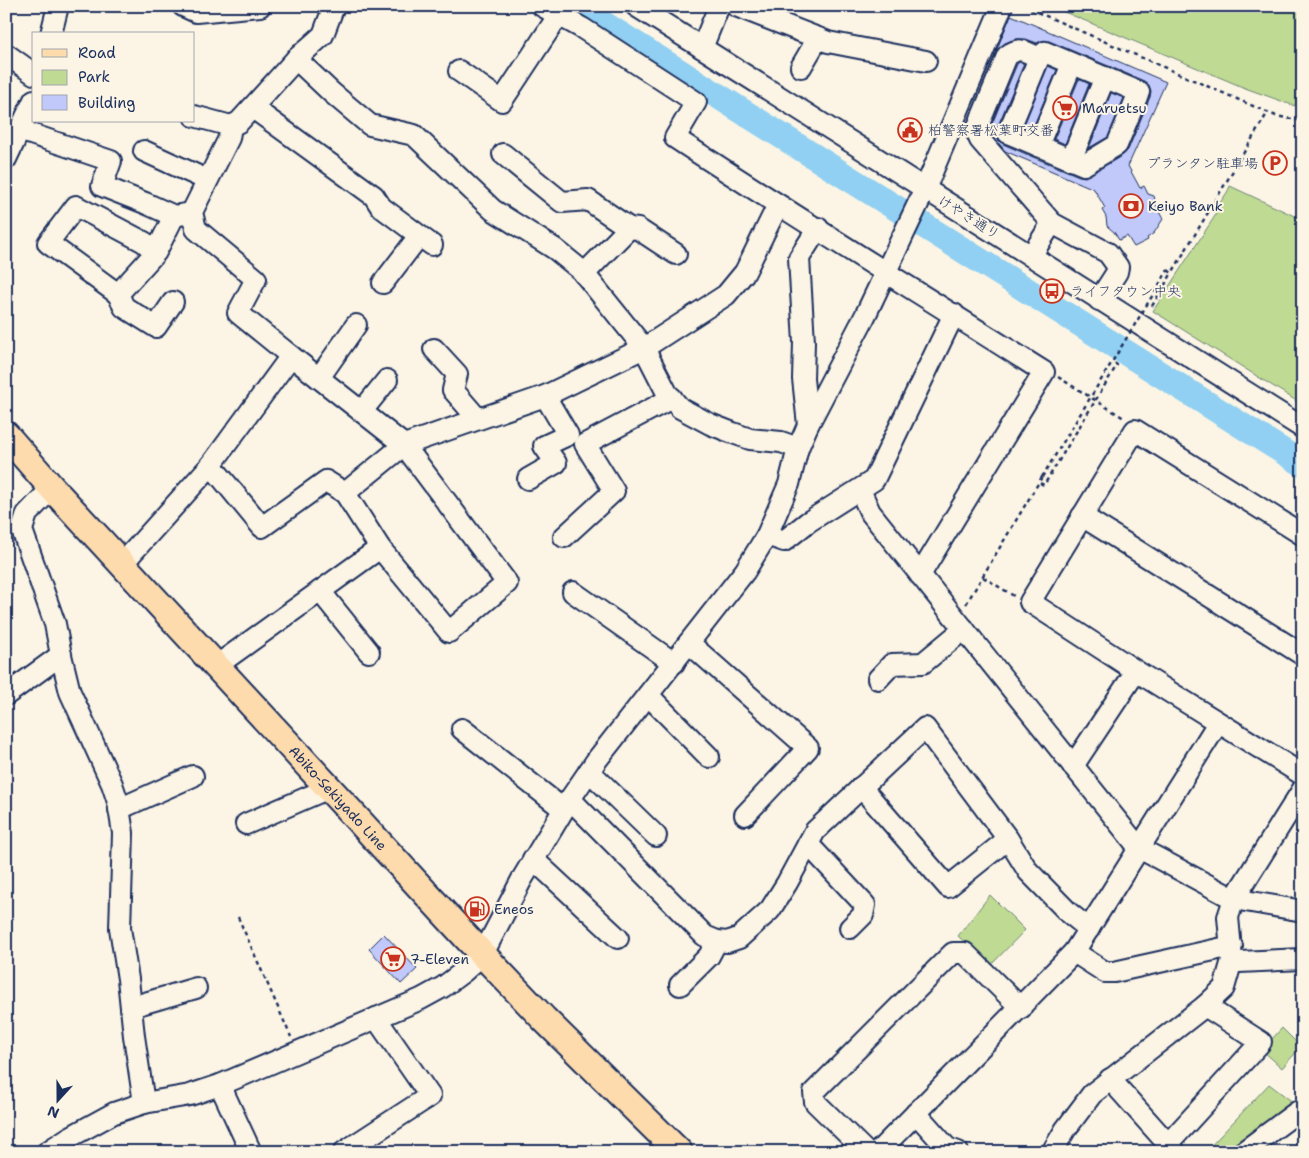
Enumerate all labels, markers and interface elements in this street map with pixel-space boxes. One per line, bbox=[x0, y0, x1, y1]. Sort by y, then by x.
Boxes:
legend bbox=[32, 32, 195, 122]
text: Road bbox=[78, 43, 116, 63]
text: Park bbox=[78, 67, 110, 87]
text: Building bbox=[78, 93, 135, 113]
supermarket icon: Maruetsu bbox=[1052, 95, 1078, 121]
place label: Maruetsu bbox=[1082, 99, 1147, 117]
public building icon: 柏警察署松葉町交番 bbox=[897, 117, 923, 143]
place label: 柏警察署松葉町交番 bbox=[928, 121, 1054, 139]
parking icon: プランタン駐車場 bbox=[1262, 150, 1288, 176]
place label: プランタン駐車場 bbox=[1147, 154, 1258, 172]
street label: けやき通り bbox=[935, 191, 1003, 243]
bank icon: Keiyo Bank bbox=[1118, 193, 1144, 219]
place label: Keiyo Bank bbox=[1148, 197, 1223, 215]
bus stop icon: ライフタウン中央 bbox=[1039, 278, 1065, 304]
place label: ライフタウン中央 bbox=[1070, 282, 1181, 300]
street label: Abiko-Sekiyado Line bbox=[285, 742, 391, 854]
fuel station icon: Eneos bbox=[464, 896, 490, 922]
place label: Eneos bbox=[494, 900, 534, 918]
supermarket icon: 7-Eleven bbox=[380, 946, 406, 972]
place label: 7-Eleven bbox=[410, 950, 469, 968]
north arrow bbox=[32, 1076, 82, 1126]
text: N bbox=[45, 1102, 62, 1123]

